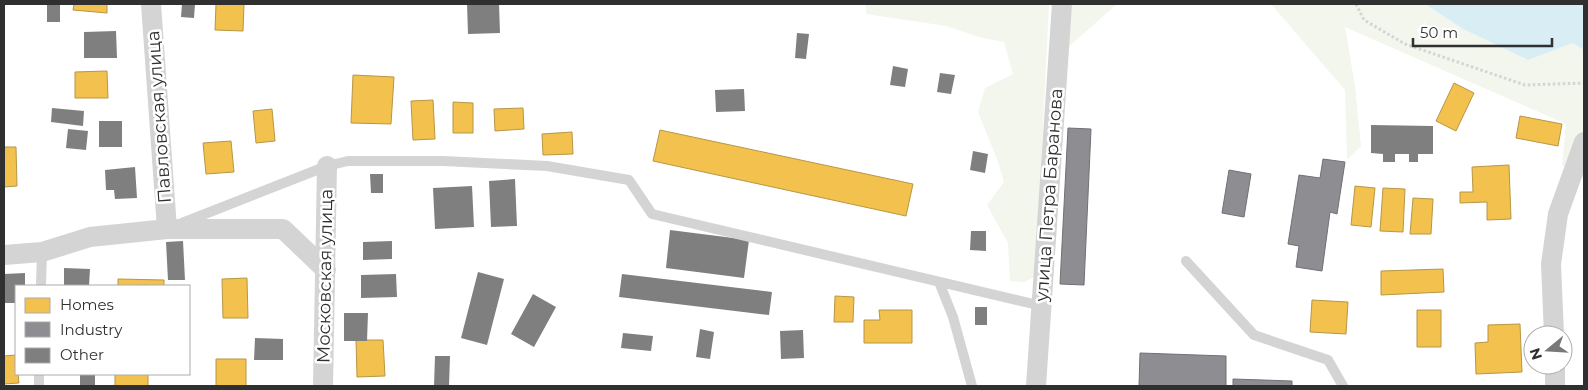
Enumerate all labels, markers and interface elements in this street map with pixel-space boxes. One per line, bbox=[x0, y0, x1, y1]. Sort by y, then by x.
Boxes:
scale bar bbox=[1413, 15, 1552, 47]
text: 50 m bbox=[1420, 23, 1458, 42]
street label: Павловская улица bbox=[142, 30, 176, 204]
street label: улица Петра Баранова bbox=[1030, 88, 1067, 303]
street label: Московская улица bbox=[312, 189, 338, 363]
legend bbox=[15, 285, 190, 375]
text: Homes bbox=[60, 295, 114, 314]
text: Industry bbox=[60, 320, 123, 339]
north arrow bbox=[1523, 325, 1573, 375]
text: Other bbox=[60, 345, 104, 364]
text: N bbox=[1525, 346, 1546, 362]

